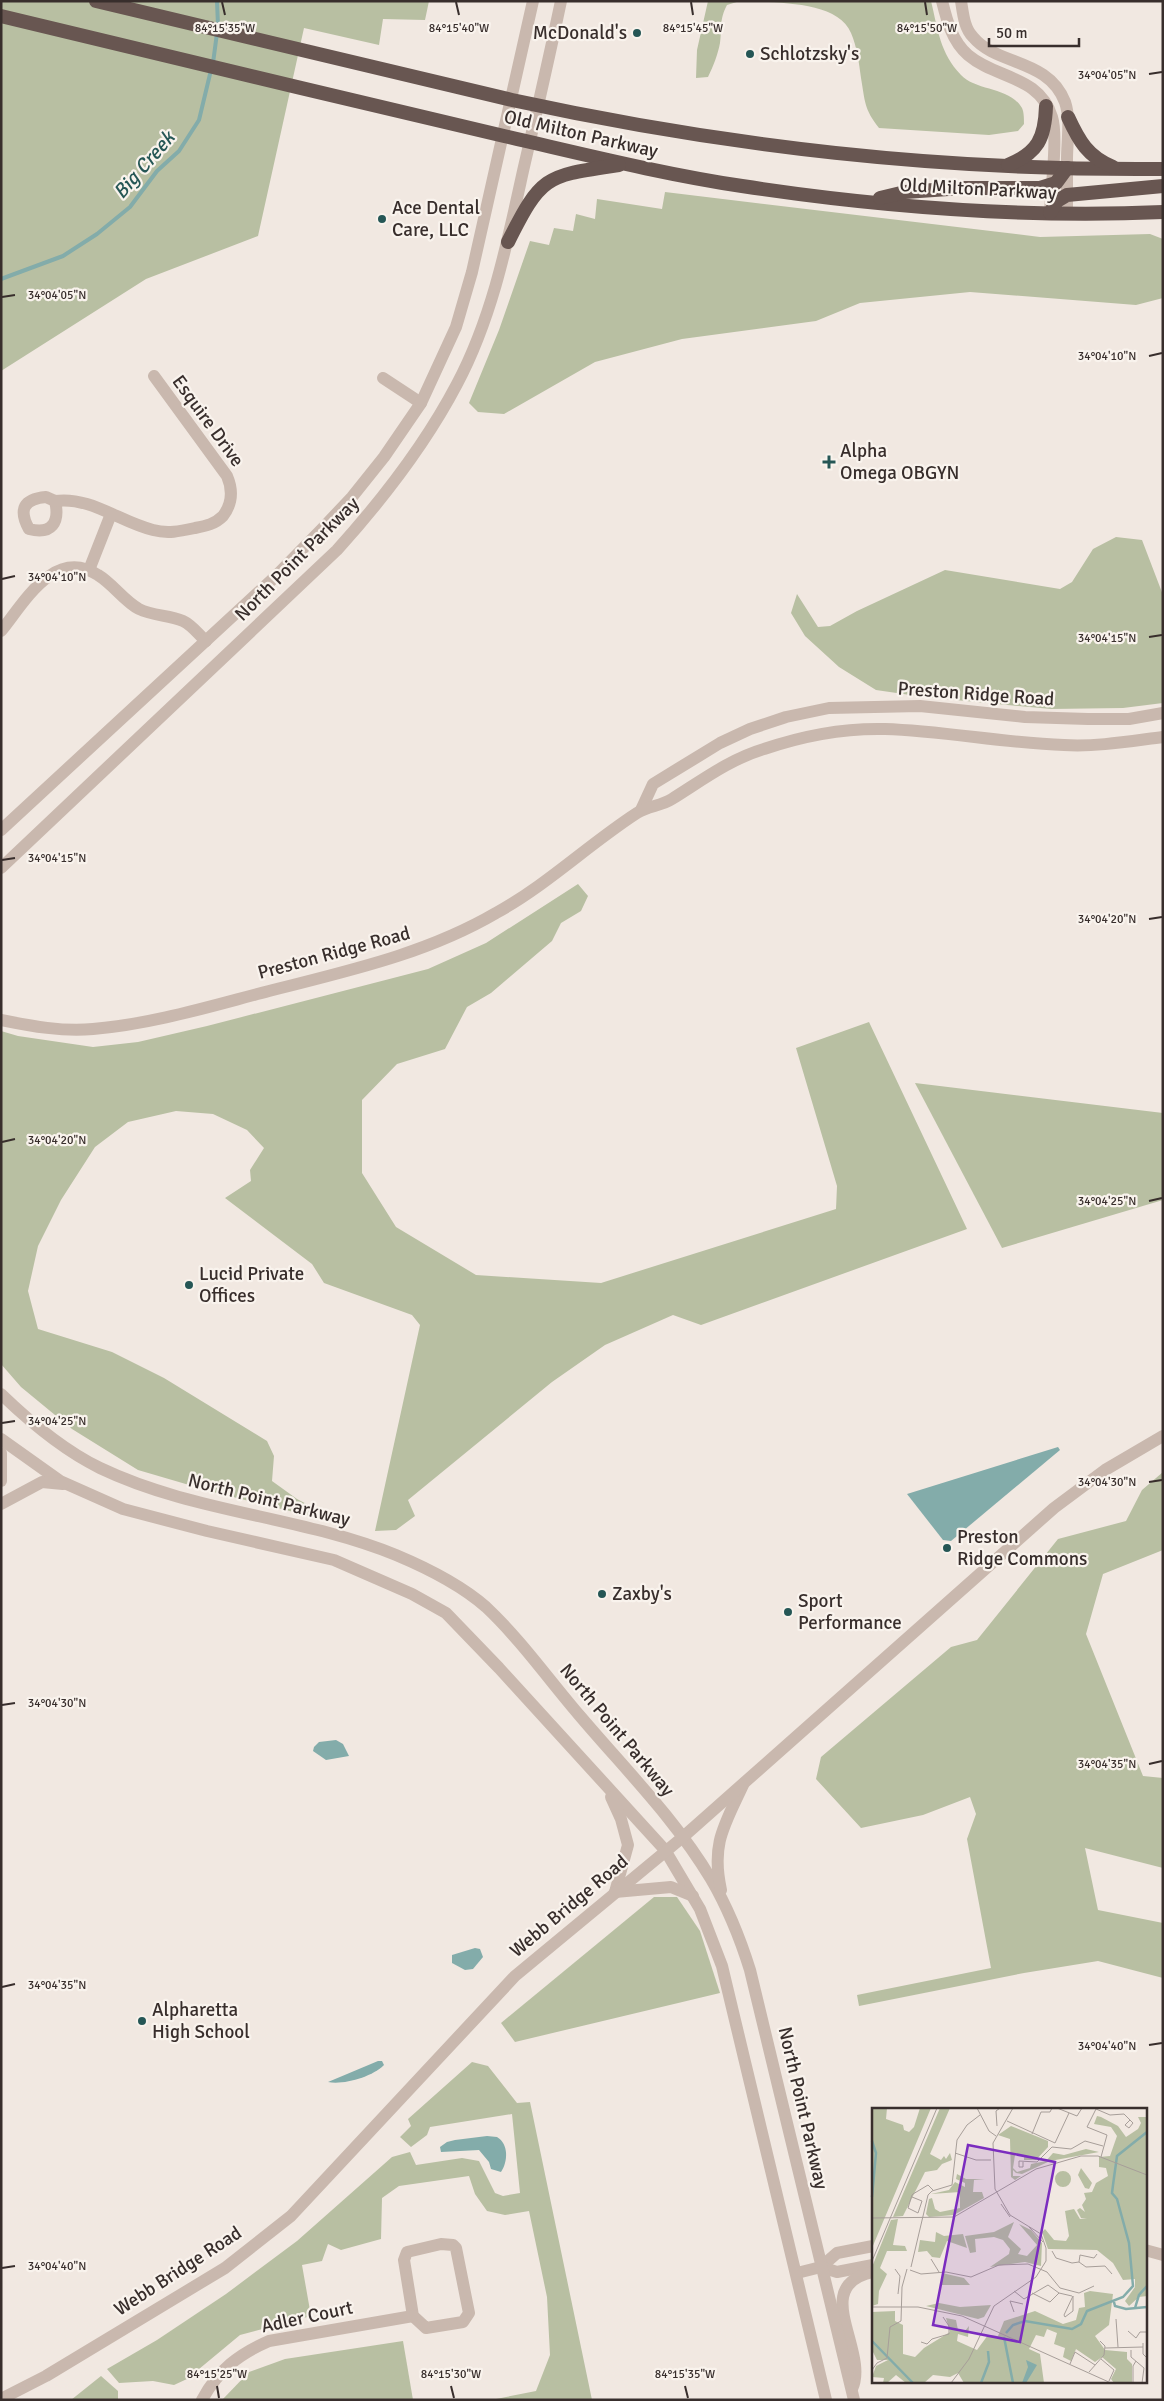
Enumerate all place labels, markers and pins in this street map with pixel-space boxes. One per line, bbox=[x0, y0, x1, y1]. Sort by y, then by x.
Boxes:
place label: McDonald's bbox=[533, 21, 627, 45]
marker: McDonald's bbox=[631, 27, 643, 39]
place label: Schlotzsky's bbox=[760, 42, 859, 66]
marker: Schlotzsky's bbox=[744, 48, 756, 60]
place label: Ace Dental Care, LLC bbox=[392, 196, 480, 242]
marker: Ace Dental Care, LLC bbox=[376, 213, 388, 225]
place label: Alpha Omega OBGYN bbox=[840, 439, 959, 485]
marker: Alpha Omega OBGYN bbox=[822, 455, 836, 469]
place label: Lucid Private Offices bbox=[199, 1262, 304, 1308]
marker: Lucid Private Offices bbox=[183, 1279, 195, 1291]
place label: Preston Ridge Commons bbox=[957, 1525, 1087, 1571]
marker: Preston Ridge Commons bbox=[941, 1542, 953, 1554]
place label: Zaxby's bbox=[612, 1582, 672, 1606]
marker: Zaxby's bbox=[596, 1588, 608, 1600]
place label: Sport Performance bbox=[798, 1589, 902, 1635]
marker: Sport Performance bbox=[782, 1606, 794, 1618]
place label: Alpharetta High School bbox=[152, 1998, 250, 2044]
marker: Alpharetta High School bbox=[136, 2015, 148, 2027]

